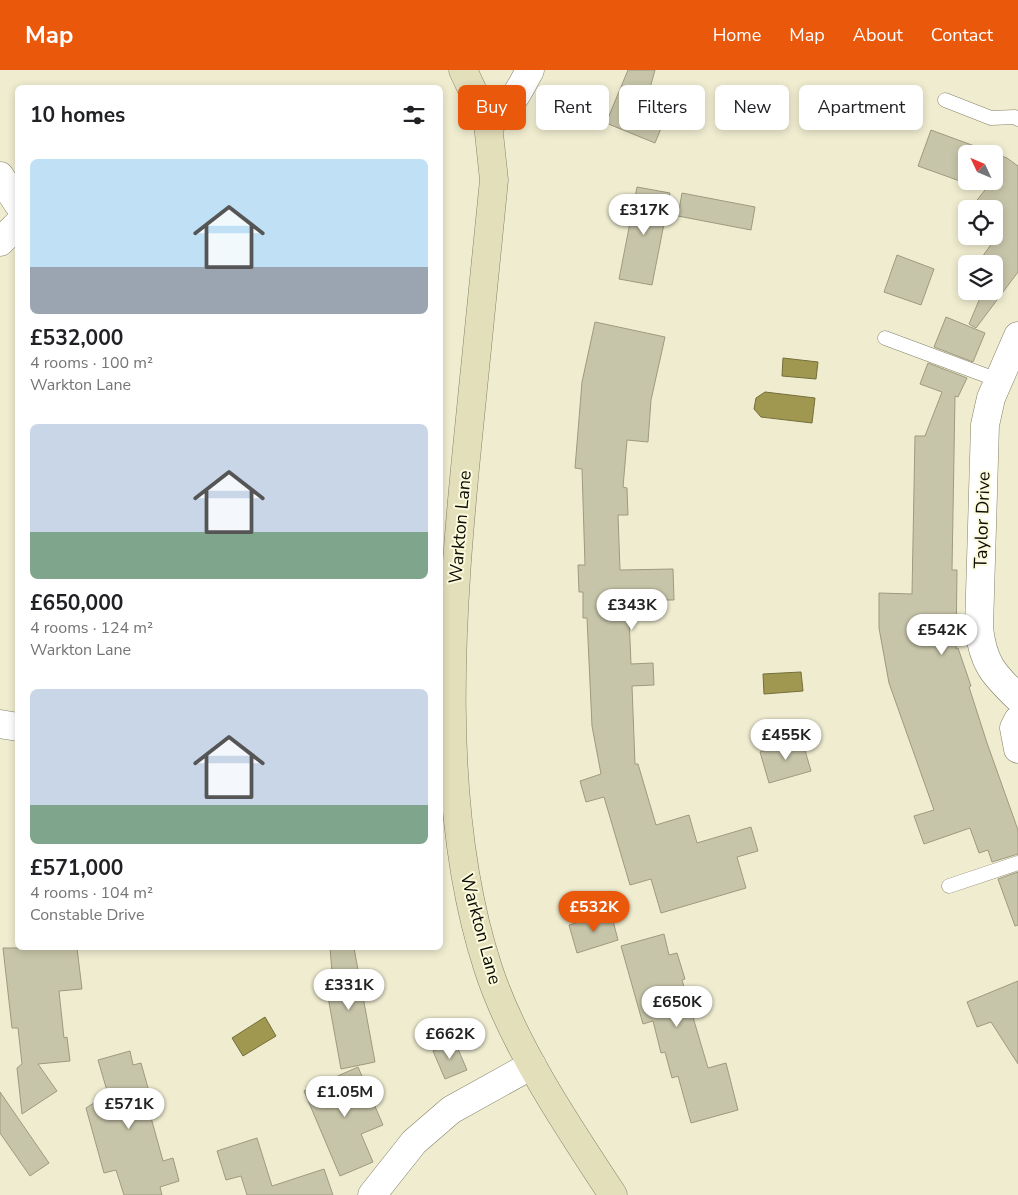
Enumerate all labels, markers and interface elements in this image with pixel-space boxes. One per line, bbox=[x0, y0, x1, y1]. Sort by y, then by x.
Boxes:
text: Map bbox=[25, 19, 73, 51]
text: Home bbox=[713, 23, 761, 47]
text: Map bbox=[789, 23, 825, 47]
text: About bbox=[853, 23, 903, 47]
text: Contact bbox=[931, 23, 993, 47]
chip: Buy bbox=[458, 85, 526, 130]
chip: Rent bbox=[536, 85, 609, 130]
chip: Filters bbox=[619, 85, 705, 130]
chip: New bbox=[715, 85, 789, 130]
chip: Apartment bbox=[799, 85, 923, 130]
text: 10 homes bbox=[30, 101, 125, 129]
icon: filters bbox=[400, 101, 428, 129]
north arrow bbox=[958, 145, 1002, 190]
map controls bbox=[958, 145, 1003, 300]
icon: home bbox=[184, 192, 274, 282]
pin: £317K bbox=[609, 194, 679, 236]
text: £317K bbox=[619, 199, 669, 221]
button: locate bbox=[958, 200, 1003, 245]
button: layers bbox=[958, 255, 1003, 300]
text: £532,000 bbox=[30, 324, 123, 352]
text: 4 rooms · 100 m² bbox=[30, 352, 153, 374]
text: Warkton Lane bbox=[30, 374, 131, 396]
icon: home bbox=[184, 457, 274, 547]
street label: Warkton Lane bbox=[443, 469, 477, 585]
street label: Taylor Drive bbox=[968, 471, 996, 569]
pin: £343K bbox=[597, 588, 667, 631]
text: £650,000 bbox=[30, 589, 123, 617]
text: £343K bbox=[607, 594, 657, 616]
pin: £542K bbox=[907, 614, 977, 656]
text: 4 rooms · 124 m² bbox=[30, 617, 153, 639]
text: £542K bbox=[917, 619, 967, 641]
text: Warkton Lane bbox=[30, 639, 131, 661]
pin: £455K bbox=[751, 718, 821, 761]
icon: home bbox=[184, 722, 274, 812]
text: £455K bbox=[761, 724, 811, 746]
text: £571,000 bbox=[30, 854, 123, 882]
street label: Warkton Lane bbox=[455, 871, 507, 987]
text: 4 rooms · 104 m² bbox=[30, 882, 153, 904]
pin: £532K bbox=[559, 890, 629, 933]
text: £532K bbox=[569, 896, 619, 918]
text: Constable Drive bbox=[30, 904, 144, 926]
pin: £331K bbox=[314, 968, 384, 1011]
text: £331K bbox=[324, 974, 374, 996]
pin: £650K bbox=[642, 986, 712, 1028]
text: £650K bbox=[652, 991, 702, 1013]
pin: £662K bbox=[415, 1018, 485, 1060]
text: £662K bbox=[425, 1023, 475, 1045]
pin: £1.05M bbox=[304, 1076, 386, 1118]
text: £1.05M bbox=[317, 1081, 373, 1103]
pin: £571K bbox=[94, 1088, 164, 1130]
text: £571K bbox=[104, 1093, 154, 1115]

